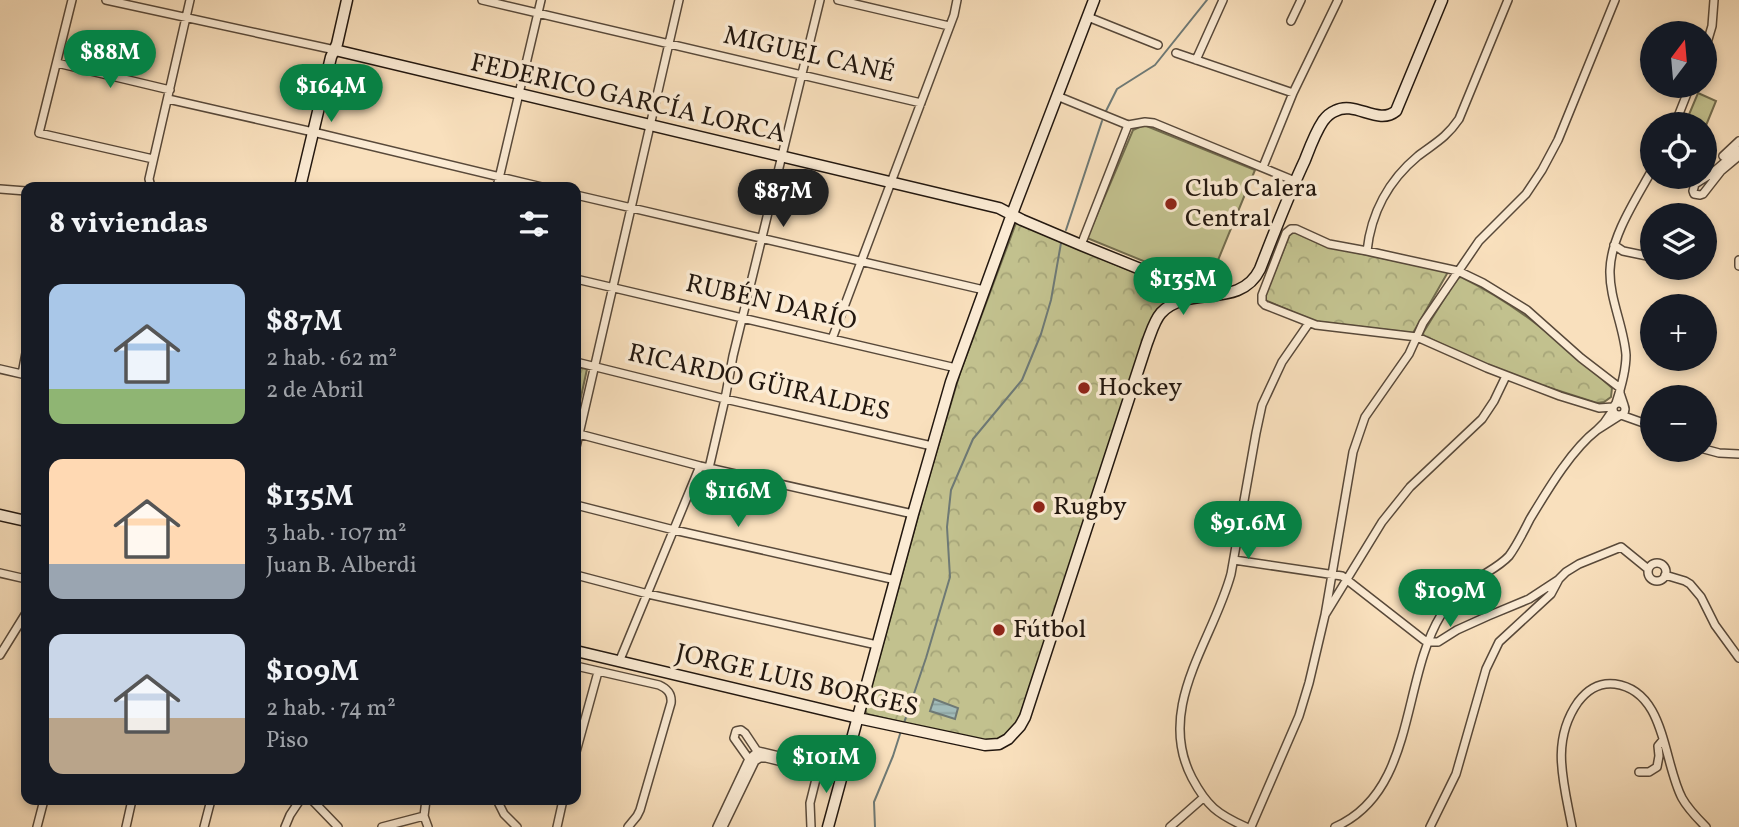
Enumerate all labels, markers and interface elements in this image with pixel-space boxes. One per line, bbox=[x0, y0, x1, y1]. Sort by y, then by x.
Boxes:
street label: MIGUEL CANÉ bbox=[720, 18, 898, 92]
north arrow bbox=[1640, 21, 1717, 98]
map controls bbox=[1640, 21, 1717, 462]
pin: $88M bbox=[69, 31, 151, 90]
text: $88M bbox=[80, 37, 140, 69]
street label: FEDERICO GARCÍA LORCA bbox=[467, 45, 789, 153]
pin: $164M bbox=[282, 64, 380, 124]
text: $164M bbox=[296, 71, 366, 103]
button: locate bbox=[1640, 112, 1717, 189]
pin: $87M bbox=[742, 170, 824, 229]
place label: Club Calera Central bbox=[1185, 171, 1318, 237]
text: $87M bbox=[754, 176, 812, 208]
marker: Club Calera Central bbox=[1163, 196, 1179, 212]
text: 8 viviendas bbox=[49, 203, 208, 245]
button: layers bbox=[1640, 203, 1717, 280]
icon: filters bbox=[515, 205, 553, 243]
pin: $135M bbox=[1134, 258, 1232, 317]
text: $135M bbox=[1149, 264, 1217, 296]
street label: RUBÉN DARÍO bbox=[682, 266, 860, 340]
button: + bbox=[1640, 294, 1717, 371]
text: $87M bbox=[266, 301, 342, 343]
icon: home bbox=[105, 312, 189, 396]
street label: RICARDO GÜIRALDES bbox=[624, 335, 894, 431]
text: 2 hab. · 62 m² bbox=[266, 343, 397, 375]
place label: Hockey bbox=[1098, 370, 1182, 406]
text: 2 de Abril bbox=[266, 375, 364, 407]
marker: Hockey bbox=[1076, 380, 1092, 396]
button: − bbox=[1640, 385, 1717, 462]
pin: $116M bbox=[689, 470, 787, 529]
text: $135M bbox=[266, 476, 354, 518]
text: $116M bbox=[705, 476, 771, 508]
icon: home bbox=[105, 487, 189, 571]
place label: Rugby bbox=[1053, 489, 1127, 525]
marker: Rugby bbox=[1031, 499, 1047, 515]
pin: $91.6M bbox=[1191, 502, 1305, 561]
text: $91.6M bbox=[1210, 508, 1286, 540]
text: 3 hab. · 107 m² bbox=[266, 518, 406, 550]
text: Juan B. Alberdi bbox=[266, 550, 417, 582]
pin: $109M bbox=[1401, 570, 1499, 629]
text: $109M bbox=[1414, 576, 1486, 608]
place label: Fútbol bbox=[1013, 612, 1086, 648]
marker: Fútbol bbox=[991, 622, 1007, 638]
street label: JORGE LUIS BORGES bbox=[672, 636, 922, 726]
text: $109M bbox=[266, 651, 359, 693]
icon: home bbox=[105, 662, 189, 746]
text: 2 hab. · 74 m² bbox=[266, 693, 396, 725]
text: Piso bbox=[266, 725, 308, 757]
pin: $101M bbox=[777, 736, 875, 795]
text: $101M bbox=[792, 742, 860, 774]

